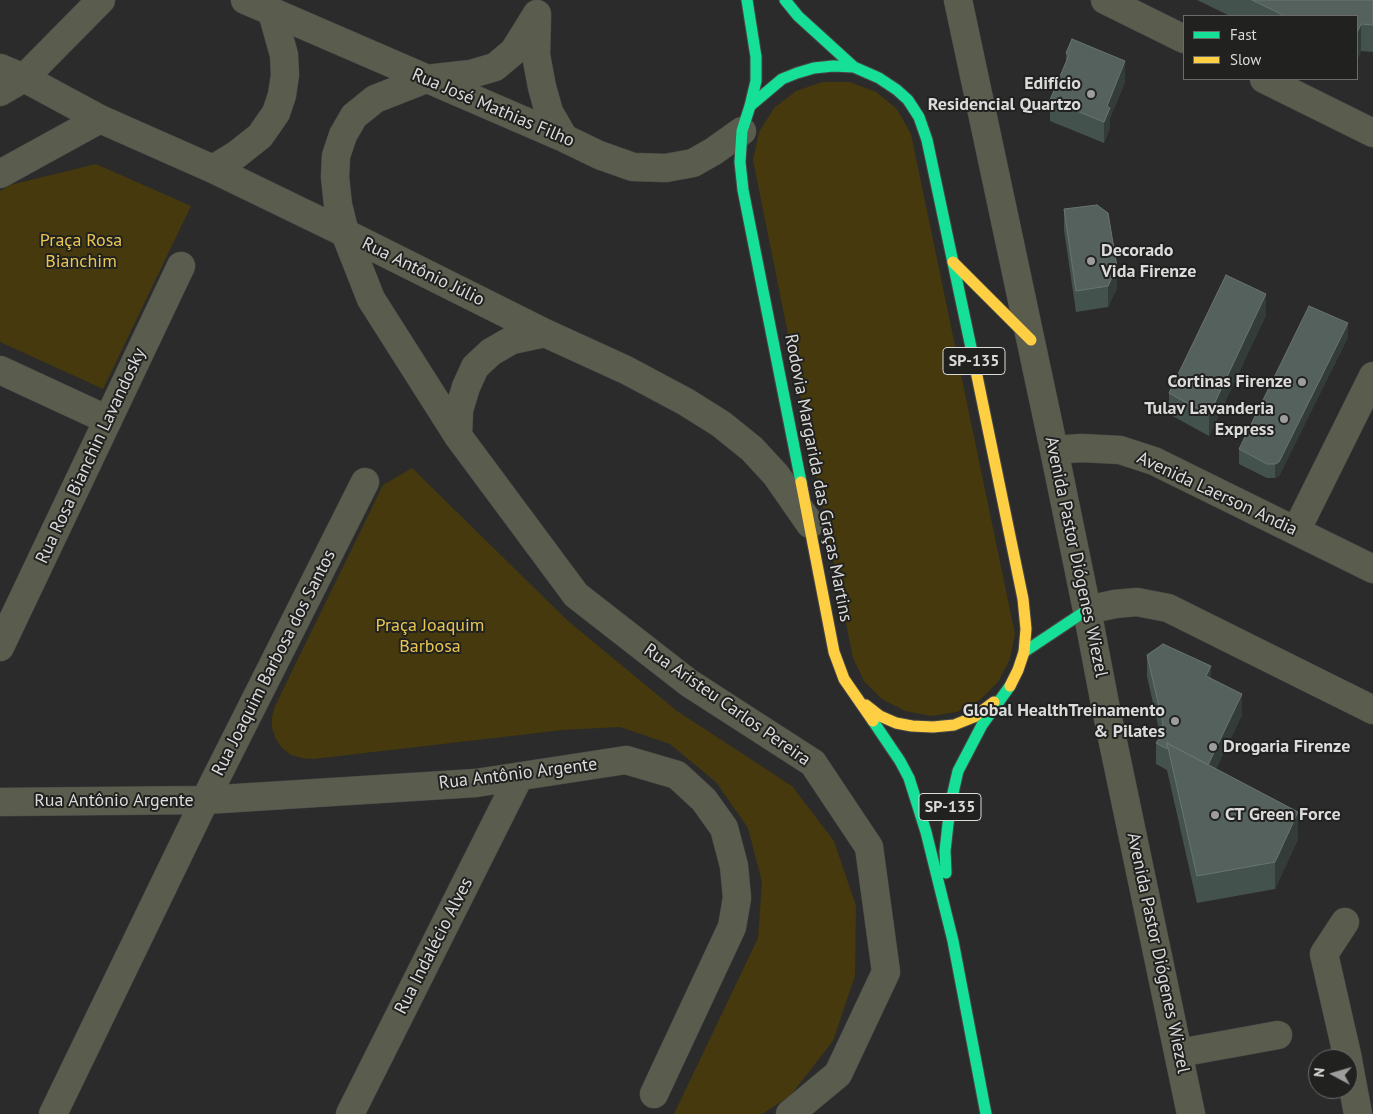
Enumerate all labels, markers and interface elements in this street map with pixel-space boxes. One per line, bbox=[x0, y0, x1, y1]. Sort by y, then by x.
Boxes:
legend bbox=[1183, 15, 1358, 80]
text: Fast bbox=[1230, 25, 1257, 44]
text: Slow bbox=[1230, 50, 1261, 69]
street label: Rua José Mathias Filho bbox=[408, 64, 578, 152]
place label: Edifício Residencial Quartzo bbox=[928, 73, 1081, 116]
marker: Edifício Residencial Quartzo bbox=[1085, 88, 1097, 100]
park label: Praça Rosa Bianchim bbox=[40, 230, 122, 272]
street label: Rua Antônio Júlio bbox=[358, 233, 488, 311]
place label: Decorado Vida Firenze bbox=[1101, 240, 1196, 282]
marker: Decorado Vida Firenze bbox=[1085, 255, 1097, 267]
street label: Rodovia Margarida das Graças Martins bbox=[779, 332, 857, 624]
street label: Rua Rosa Bianchin Lavandosky bbox=[31, 345, 151, 567]
road number: SP-135 bbox=[943, 348, 1005, 374]
place label: Cortinas Firenze bbox=[1168, 371, 1292, 393]
marker: Cortinas Firenze bbox=[1296, 376, 1308, 388]
place label: Tulav Lavanderia Express bbox=[1144, 398, 1274, 440]
marker: Tulav Lavanderia Express bbox=[1278, 413, 1290, 425]
street label: Avenida Pastor Diógenes Wiezel bbox=[1040, 435, 1112, 679]
street label: Avenida Laerson Andia bbox=[1133, 447, 1301, 541]
street label: Rua Joaquim Barbosa dos Santos bbox=[207, 546, 341, 780]
park label: Praça Joaquim Barbosa bbox=[376, 615, 484, 658]
street label: Rua Aristeu Carlos Pereira bbox=[639, 639, 815, 771]
place label: Global HealthTreinamento & Pilates bbox=[963, 700, 1165, 742]
marker: Global HealthTreinamento & Pilates bbox=[1169, 715, 1181, 727]
place label: Drogaria Firenze bbox=[1223, 736, 1350, 758]
marker: Drogaria Firenze bbox=[1207, 741, 1219, 753]
street label: Rua Antônio Argente bbox=[438, 754, 598, 794]
street label: Rua Antônio Argente bbox=[34, 790, 194, 812]
road number: SP-135 bbox=[919, 794, 981, 820]
place label: CT Green Force bbox=[1225, 804, 1341, 826]
marker: CT Green Force bbox=[1209, 809, 1221, 821]
street label: Avenida Pastor Diógenes Wiezel bbox=[1122, 831, 1194, 1075]
street label: Rua Indalécio Alves bbox=[390, 874, 478, 1018]
north arrow bbox=[1308, 1049, 1358, 1099]
text: N bbox=[1310, 1067, 1329, 1078]

